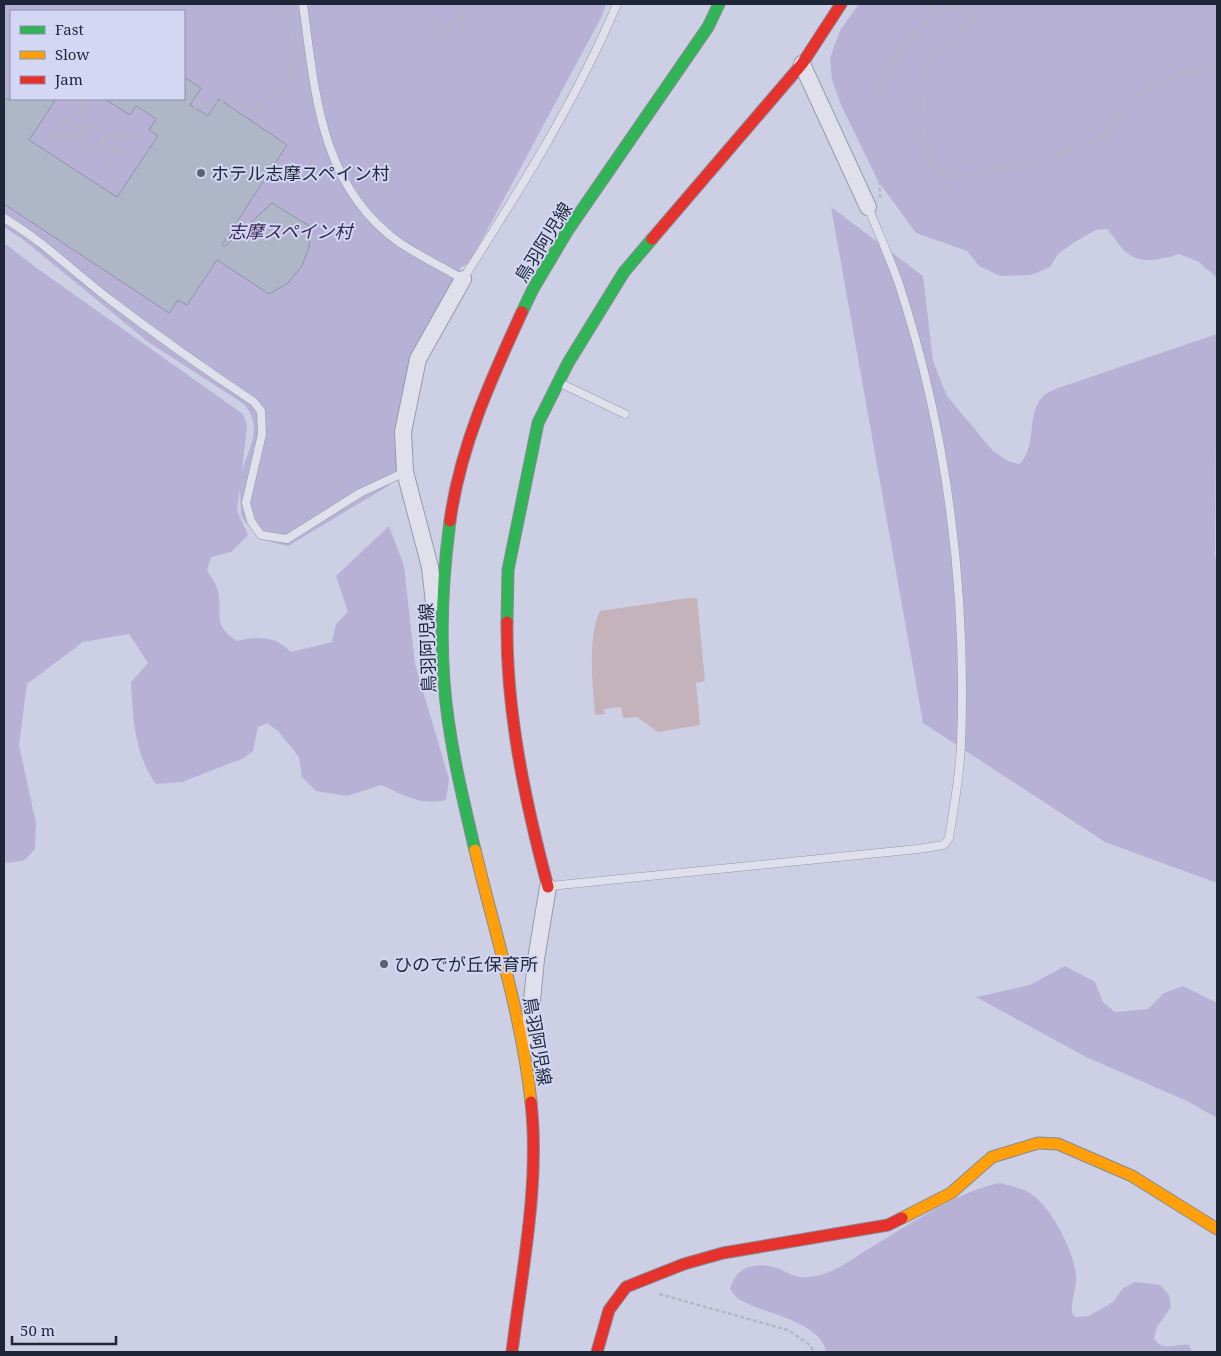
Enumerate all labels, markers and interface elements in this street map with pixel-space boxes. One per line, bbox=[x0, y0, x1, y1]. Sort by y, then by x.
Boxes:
legend bbox=[10, 10, 185, 100]
text: Fast bbox=[55, 19, 84, 39]
text: Slow bbox=[55, 44, 89, 64]
text: Jam bbox=[54, 69, 83, 89]
place label: ホテル志摩スペイン村 bbox=[211, 161, 390, 185]
marker: ホテル志摩スペイン村 bbox=[195, 167, 207, 179]
street label: 鳥羽阿児線 bbox=[509, 197, 577, 287]
park label: 志摩スペイン村 bbox=[228, 219, 355, 243]
street label: 鳥羽阿児線 bbox=[413, 603, 441, 693]
place label: ひのでが丘保育所 bbox=[394, 952, 538, 976]
marker: ひのでが丘保育所 bbox=[378, 958, 390, 970]
street label: 鳥羽阿児線 bbox=[518, 995, 558, 1087]
scale bar bbox=[12, 1314, 116, 1346]
text: 50 m bbox=[20, 1320, 55, 1340]

